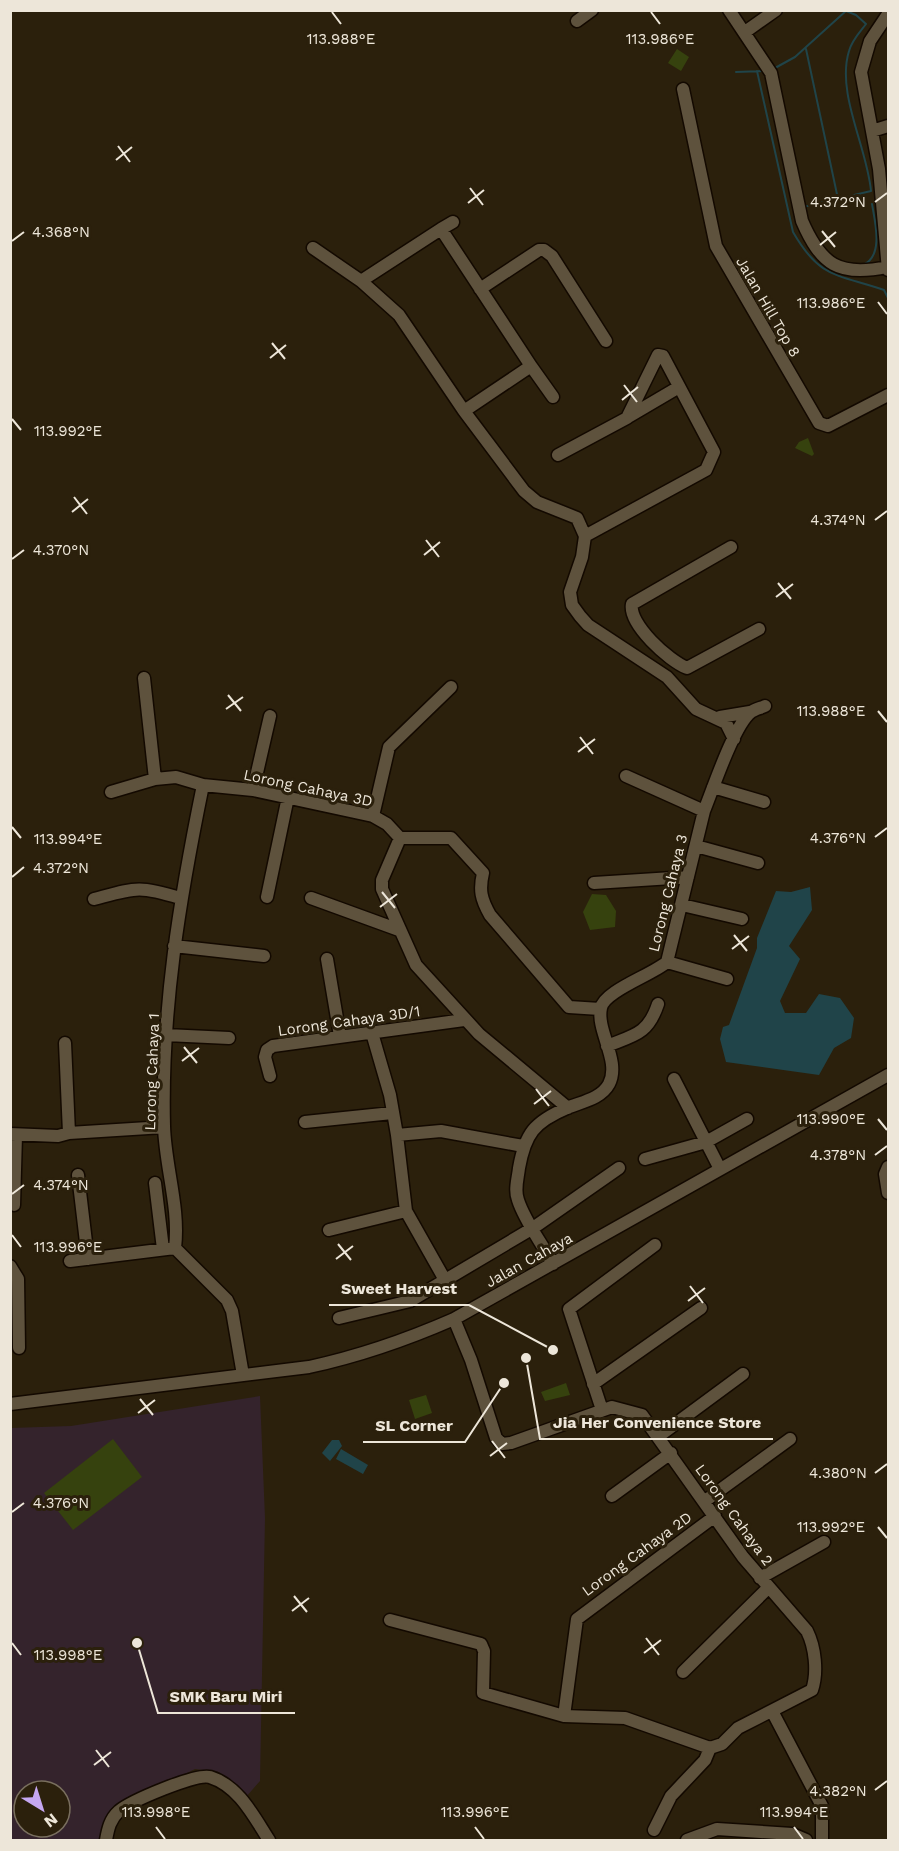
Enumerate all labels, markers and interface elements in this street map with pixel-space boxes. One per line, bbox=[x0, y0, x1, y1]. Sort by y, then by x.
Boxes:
text: 113.988°E bbox=[307, 30, 375, 48]
text: 113.986°E bbox=[626, 30, 694, 48]
text: 4.372°N bbox=[810, 193, 866, 211]
text: 4.368°N bbox=[32, 223, 90, 241]
street label: Jalan Hill Top 8 bbox=[732, 254, 804, 360]
text: 113.986°E bbox=[797, 294, 865, 312]
text: 113.992°E bbox=[34, 422, 102, 440]
text: 4.374°N bbox=[810, 511, 866, 529]
text: 4.370°N bbox=[33, 541, 89, 559]
text: 113.988°E bbox=[797, 702, 865, 720]
street label: Lorong Cahaya 3D bbox=[242, 766, 374, 810]
text: 4.376°N bbox=[810, 829, 866, 847]
text: 113.994°E bbox=[34, 830, 102, 848]
street label: Lorong Cahaya 3 bbox=[645, 832, 691, 954]
text: 4.372°N bbox=[33, 859, 89, 877]
street label: Lorong Cahaya 3D/1 bbox=[277, 1002, 421, 1040]
street label: Lorong Cahaya 1 bbox=[141, 1013, 163, 1131]
text: 113.990°E bbox=[797, 1110, 865, 1128]
text: 4.378°N bbox=[810, 1146, 866, 1164]
text: 4.374°N bbox=[33, 1176, 89, 1194]
street label: Jalan Cahaya bbox=[482, 1229, 576, 1291]
text: 113.996°E bbox=[34, 1238, 102, 1256]
callout: Sweet Harvest bbox=[329, 1271, 469, 1305]
text: Sweet Harvest bbox=[341, 1279, 457, 1298]
callout: Jia Her Convenience Store bbox=[540, 1405, 773, 1439]
callout: SL Corner bbox=[363, 1408, 465, 1442]
text: Jia Her Convenience Store bbox=[553, 1413, 761, 1432]
text: SL Corner bbox=[375, 1416, 453, 1435]
street label: Lorong Cahaya 2 bbox=[691, 1461, 777, 1569]
text: 4.380°N bbox=[809, 1464, 867, 1482]
text: 4.376°N bbox=[33, 1494, 89, 1512]
street label: Lorong Cahaya 2D bbox=[579, 1508, 695, 1600]
text: 113.992°E bbox=[797, 1518, 865, 1536]
text: 113.998°E bbox=[34, 1646, 102, 1664]
callout: SMK Baru Miri bbox=[158, 1679, 295, 1713]
text: SMK Baru Miri bbox=[170, 1687, 282, 1706]
north arrow bbox=[12, 1779, 72, 1839]
text: 4.382°N bbox=[809, 1782, 867, 1800]
text: 113.998°E bbox=[122, 1803, 190, 1821]
text: 113.996°E bbox=[441, 1803, 509, 1821]
text: 113.994°E bbox=[760, 1803, 828, 1821]
text: N bbox=[40, 1809, 61, 1832]

